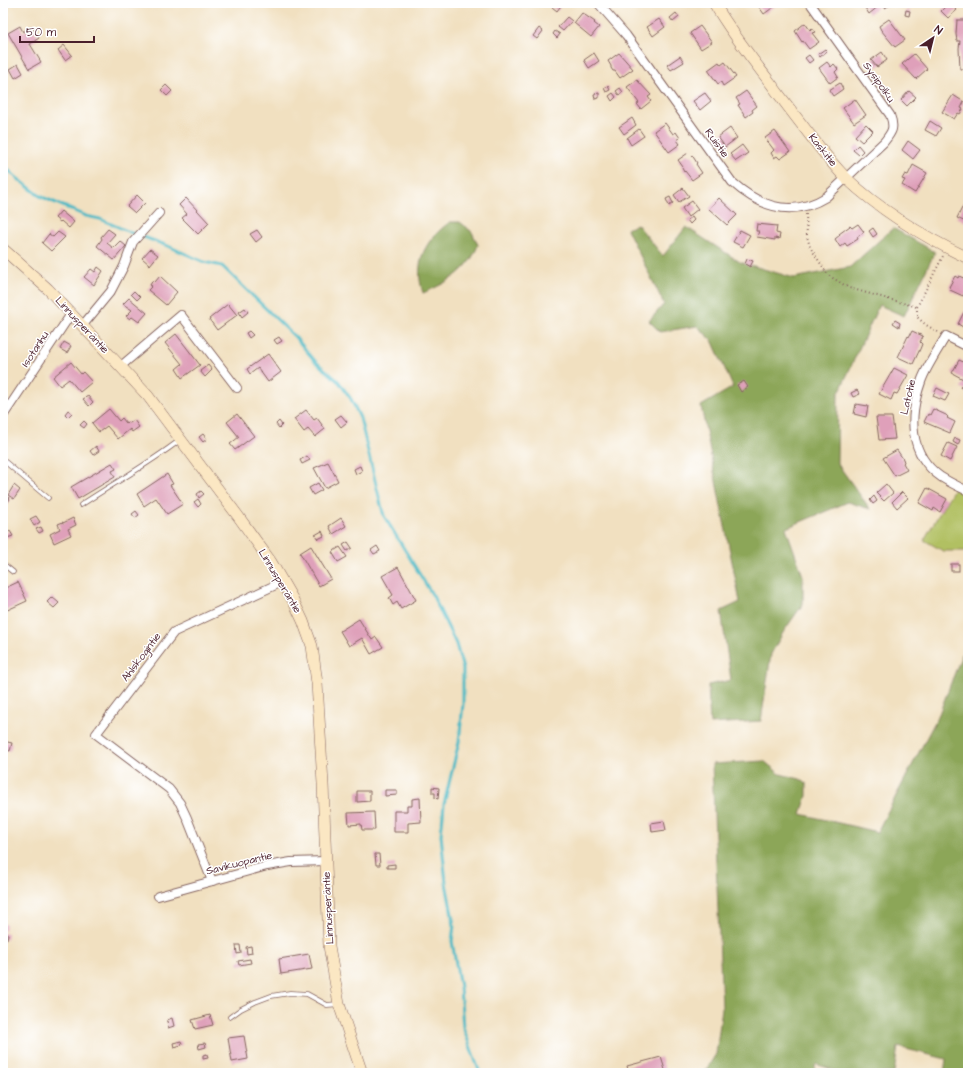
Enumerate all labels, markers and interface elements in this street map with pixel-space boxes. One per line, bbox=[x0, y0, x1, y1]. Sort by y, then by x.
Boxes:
scale bar bbox=[20, 18, 94, 44]
north arrow bbox=[913, 18, 953, 58]
text: N bbox=[931, 22, 946, 38]
text: 50 m bbox=[26, 24, 57, 41]
street label: Sysipolku bbox=[859, 59, 899, 106]
street label: Ruistie bbox=[701, 125, 733, 161]
street label: Kaskitie bbox=[805, 130, 841, 170]
street label: Linnusperäntie bbox=[52, 293, 112, 357]
street label: Isotanhu bbox=[18, 328, 52, 370]
street label: Latotie bbox=[897, 378, 919, 416]
street label: Linnusperäntie bbox=[255, 546, 305, 616]
street label: Ahlskogintie bbox=[118, 629, 165, 685]
street label: Savikuopantie bbox=[204, 848, 274, 878]
street label: Linnusperäntie bbox=[319, 871, 337, 945]

